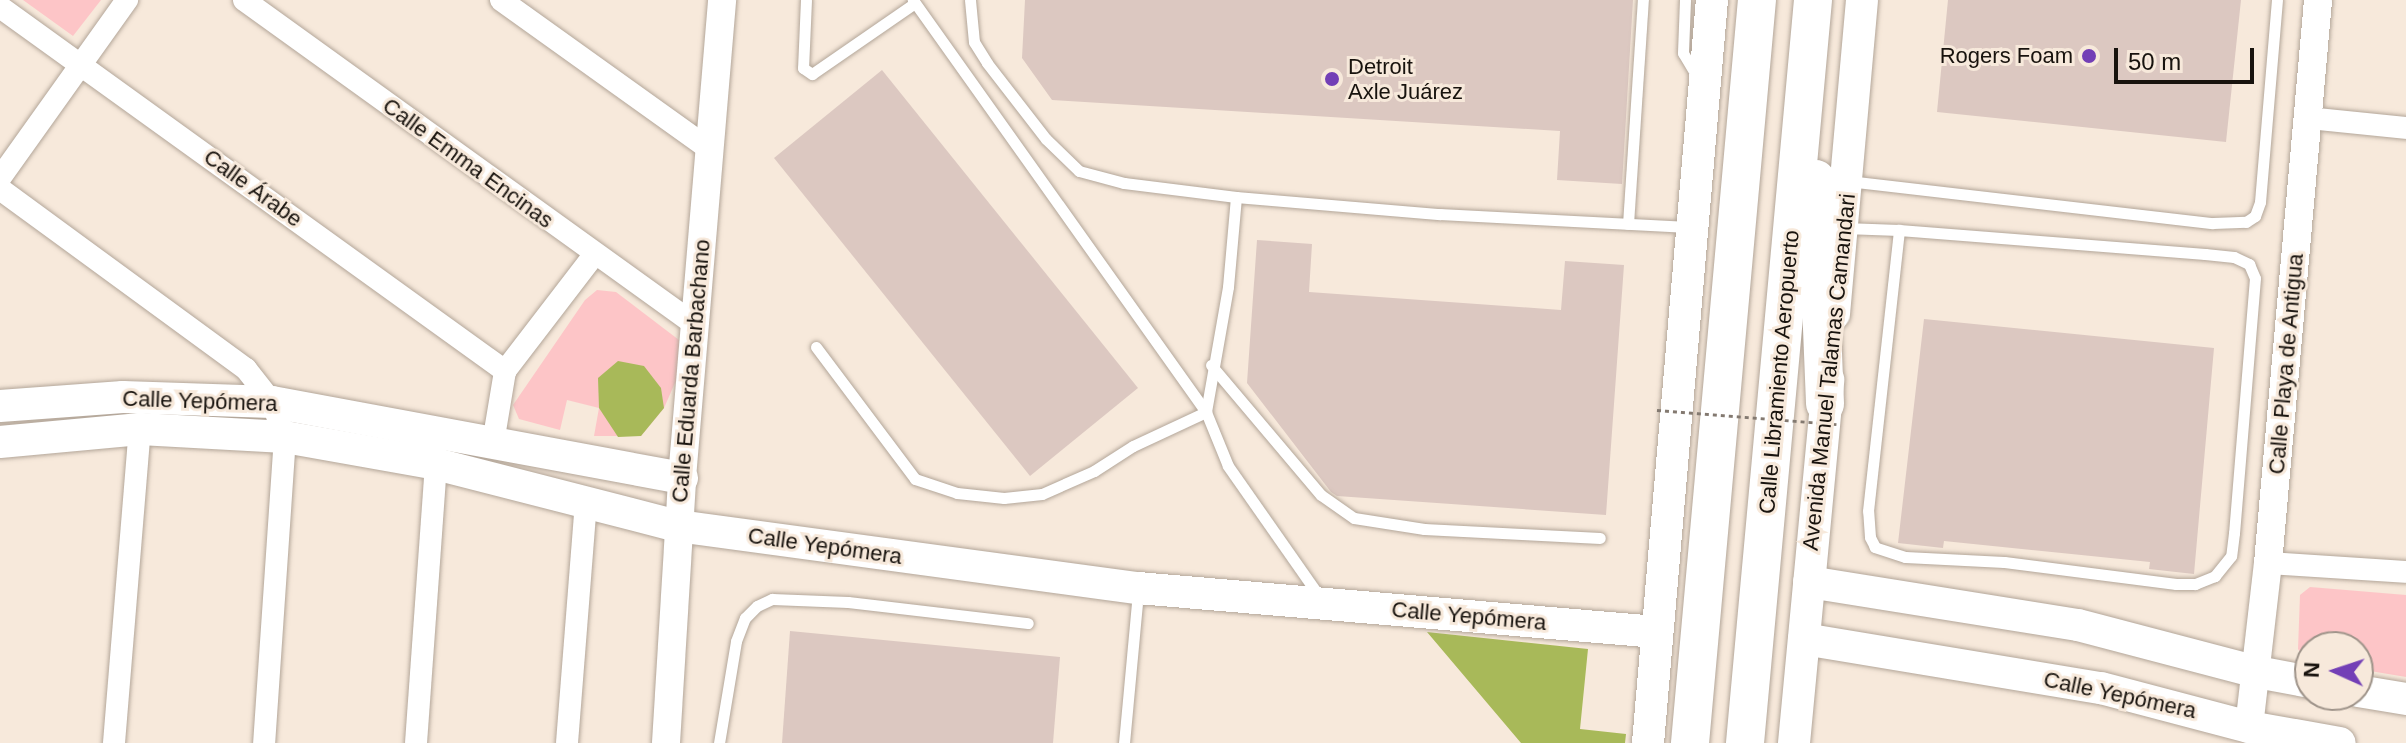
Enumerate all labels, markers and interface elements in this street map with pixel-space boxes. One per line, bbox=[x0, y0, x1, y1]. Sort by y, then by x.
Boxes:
scale bar bbox=[2118, 32, 2258, 82]
place label: Rogers Foam bbox=[1940, 43, 2073, 69]
marker: Rogers Foam bbox=[2080, 47, 2098, 65]
text: 50 m bbox=[2128, 48, 2181, 75]
place label: Detroit Axle Juárez bbox=[1348, 53, 1463, 104]
marker: Detroit Axle Juárez bbox=[1323, 70, 1341, 88]
street label: Calle Emma Encinas bbox=[378, 92, 558, 234]
street label: Calle Árabe bbox=[199, 144, 307, 232]
street label: Avenida Manuel Talamas Camandari bbox=[1797, 192, 1861, 552]
street label: Calle Libramiento Aeropuerto bbox=[1753, 228, 1805, 516]
street label: Calle Eduarda Barbachano bbox=[666, 238, 716, 504]
street label: Calle Playa de Antigua bbox=[2263, 252, 2309, 476]
street label: Calle Yepómera bbox=[122, 385, 278, 417]
street label: Calle Yepómera bbox=[746, 522, 904, 570]
street label: Calle Yepómera bbox=[1390, 596, 1548, 636]
north arrow bbox=[2294, 631, 2374, 711]
text: N bbox=[2299, 661, 2324, 678]
street label: Calle Yepómera bbox=[2041, 666, 2199, 724]

